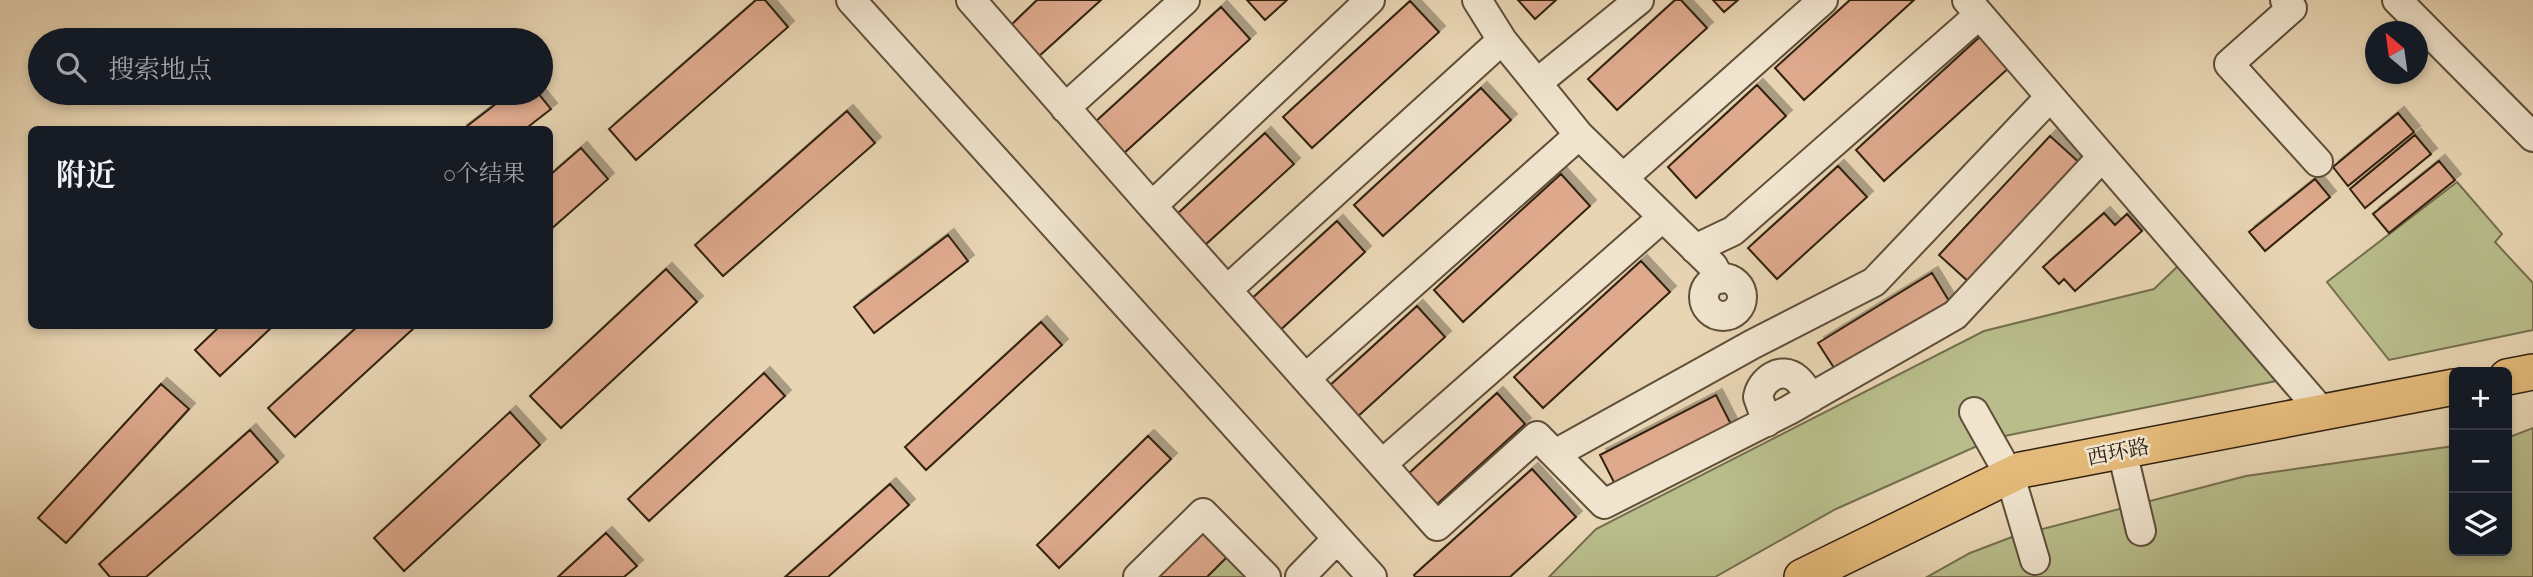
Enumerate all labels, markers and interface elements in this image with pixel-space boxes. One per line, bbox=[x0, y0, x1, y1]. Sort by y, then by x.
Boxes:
north arrow bbox=[2365, 21, 2428, 84]
search box bbox=[28, 28, 553, 105]
icon: search bbox=[52, 48, 90, 86]
text: 搜索地点 bbox=[108, 54, 212, 85]
text: 附近 bbox=[56, 158, 116, 193]
text: 0个结果 bbox=[443, 160, 525, 187]
map controls bbox=[2449, 367, 2512, 556]
button: + bbox=[2449, 367, 2512, 430]
button: − bbox=[2449, 430, 2512, 493]
street label: 西环路 bbox=[2085, 434, 2151, 470]
button: layers bbox=[2449, 493, 2512, 556]

